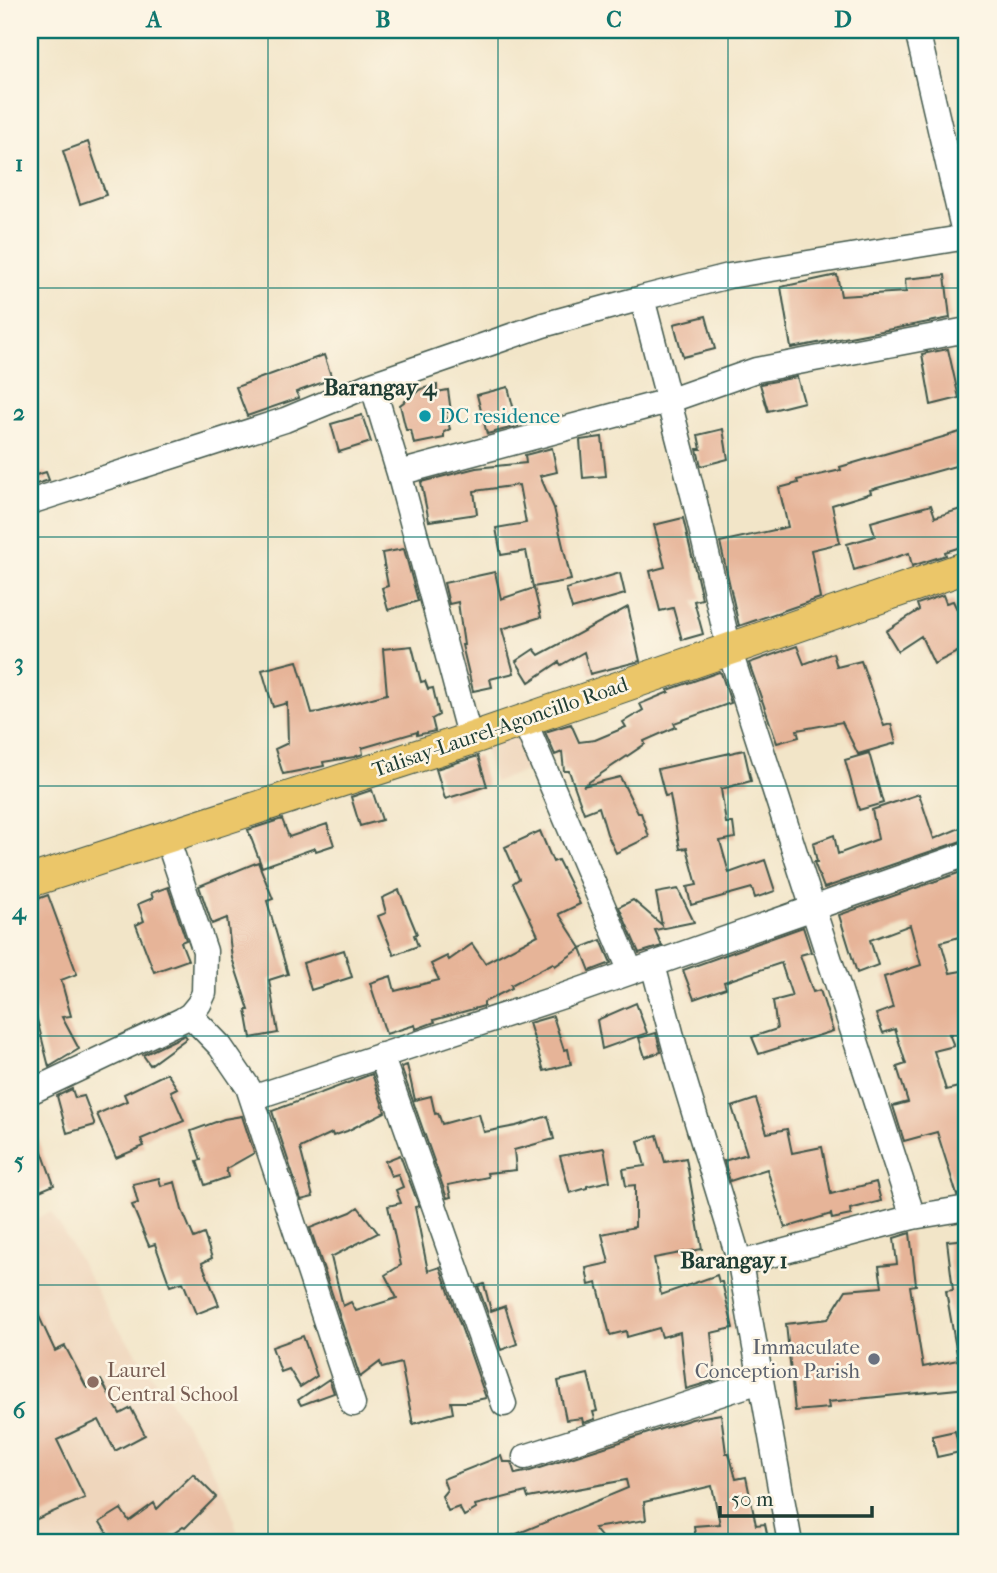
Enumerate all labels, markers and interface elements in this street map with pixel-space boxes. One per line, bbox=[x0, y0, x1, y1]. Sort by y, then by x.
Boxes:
text: A bbox=[145, 6, 163, 33]
text: B bbox=[376, 6, 391, 33]
text: C bbox=[606, 6, 622, 33]
text: D bbox=[834, 6, 852, 33]
text: 1 bbox=[15, 150, 23, 177]
district label: Barangay 4 bbox=[324, 374, 438, 401]
text: 2 bbox=[13, 399, 25, 426]
place label: DC residence bbox=[439, 404, 560, 428]
marker: DC residence bbox=[417, 408, 433, 424]
text: 3 bbox=[14, 649, 24, 676]
street label: Talisay-Laurel-Agoncillo Road bbox=[369, 672, 631, 782]
text: 4 bbox=[11, 898, 27, 925]
text: 5 bbox=[14, 1147, 24, 1174]
district label: Barangay 1 bbox=[680, 1247, 788, 1274]
place label: Immaculate Conception Parish bbox=[695, 1335, 860, 1383]
marker: Immaculate Conception Parish bbox=[866, 1351, 882, 1367]
place label: Laurel Central School bbox=[107, 1358, 239, 1406]
marker: Laurel Central School bbox=[85, 1374, 101, 1390]
text: 6 bbox=[13, 1397, 26, 1424]
scale bar bbox=[720, 1475, 873, 1519]
text: 50 m bbox=[731, 1487, 774, 1511]

